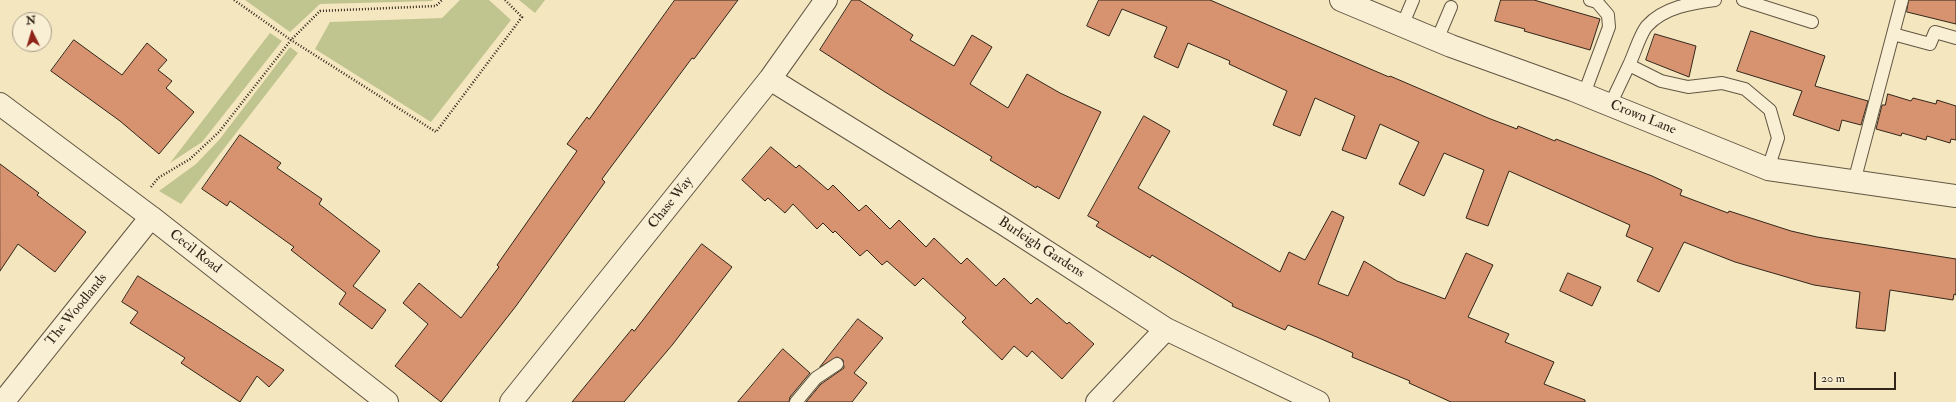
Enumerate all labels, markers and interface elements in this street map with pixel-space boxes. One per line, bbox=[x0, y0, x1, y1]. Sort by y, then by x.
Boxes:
north arrow bbox=[12, 12, 52, 52]
text: N bbox=[26, 14, 36, 27]
street label: Crown Lane bbox=[1608, 97, 1678, 139]
street label: Chase Way bbox=[645, 174, 697, 232]
street label: Burleigh Gardens bbox=[995, 214, 1087, 282]
street label: Cecil Road bbox=[166, 227, 224, 277]
street label: The Woodlands bbox=[43, 270, 111, 350]
scale bar bbox=[1816, 364, 1898, 390]
text: 20 m bbox=[1821, 371, 1845, 386]

